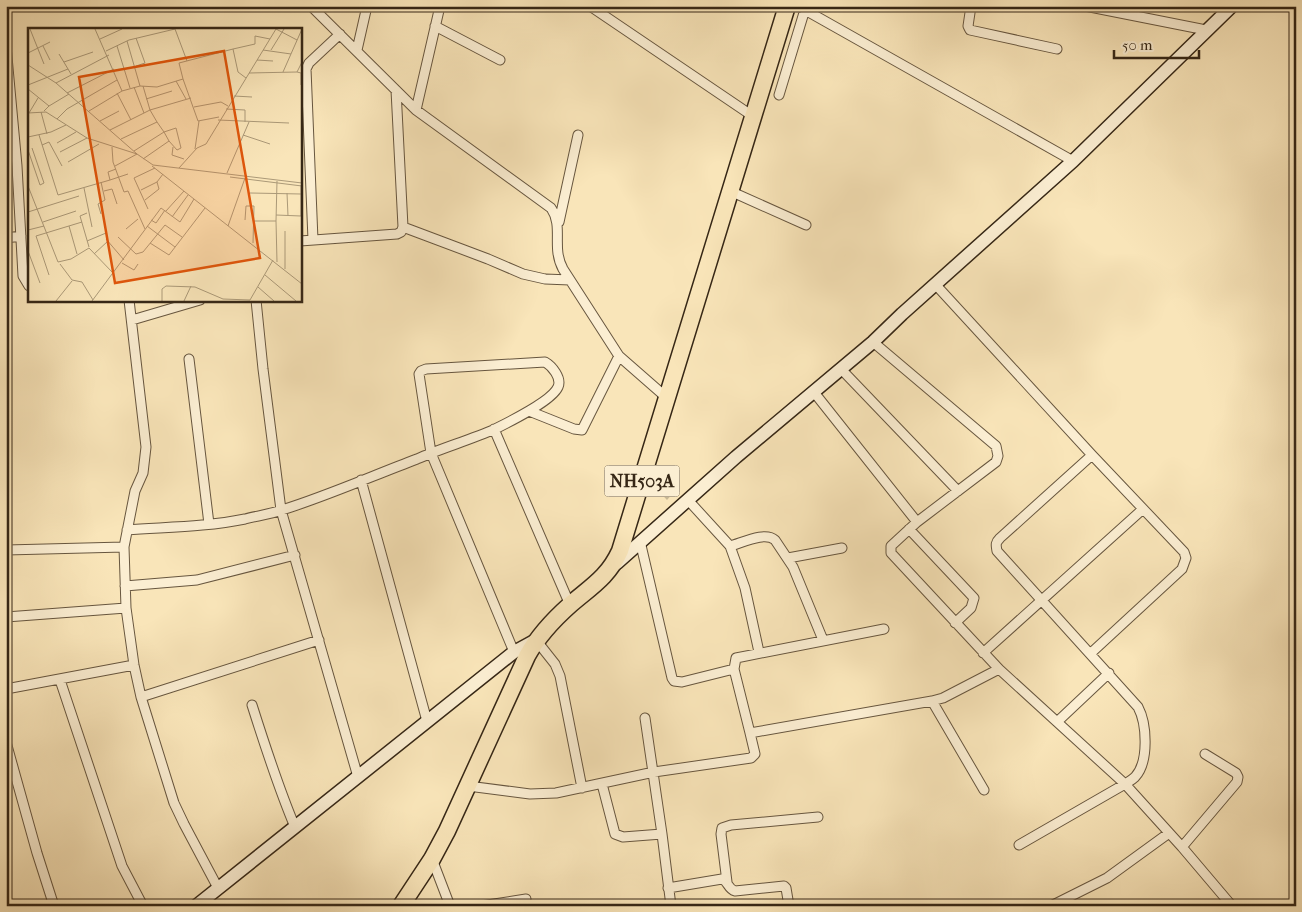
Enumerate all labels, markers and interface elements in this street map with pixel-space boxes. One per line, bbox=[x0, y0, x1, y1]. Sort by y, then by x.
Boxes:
inset map bbox=[28, 28, 301, 301]
scale bar bbox=[1114, 28, 1200, 60]
text: 50 m bbox=[1122, 36, 1153, 54]
road number: NH503A bbox=[604, 466, 680, 496]

